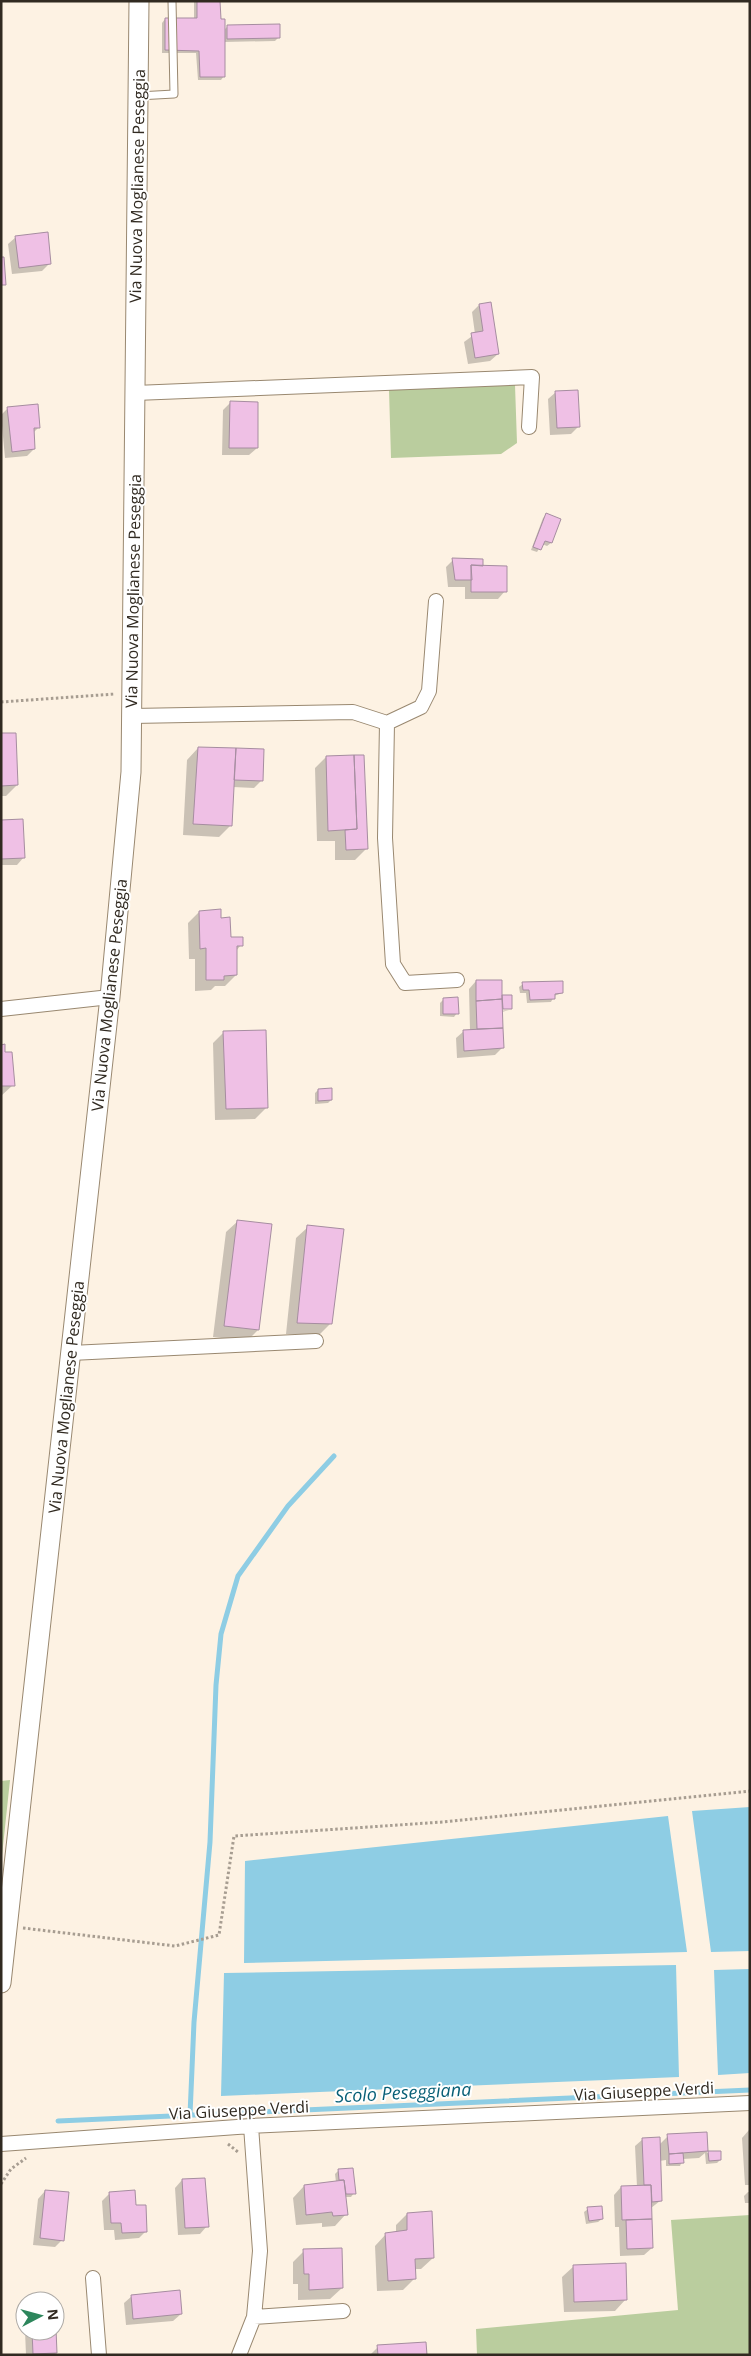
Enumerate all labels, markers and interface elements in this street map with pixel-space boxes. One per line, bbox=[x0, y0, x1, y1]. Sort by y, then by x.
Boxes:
street label: Via Nuova Moglianese Peseggia bbox=[124, 69, 150, 303]
street label: Via Nuova Moglianese Peseggia bbox=[120, 474, 146, 708]
street label: Via Nuova Moglianese Peseggia bbox=[86, 878, 132, 1112]
street label: Via Nuova Moglianese Peseggia bbox=[43, 1280, 89, 1514]
water label: Scolo Peseggiana bbox=[334, 2076, 472, 2108]
street label: Via Giuseppe Verdi bbox=[573, 2076, 715, 2106]
street label: Via Giuseppe Verdi bbox=[168, 2095, 310, 2125]
north arrow bbox=[15, 2291, 65, 2341]
text: N bbox=[43, 2308, 63, 2321]

